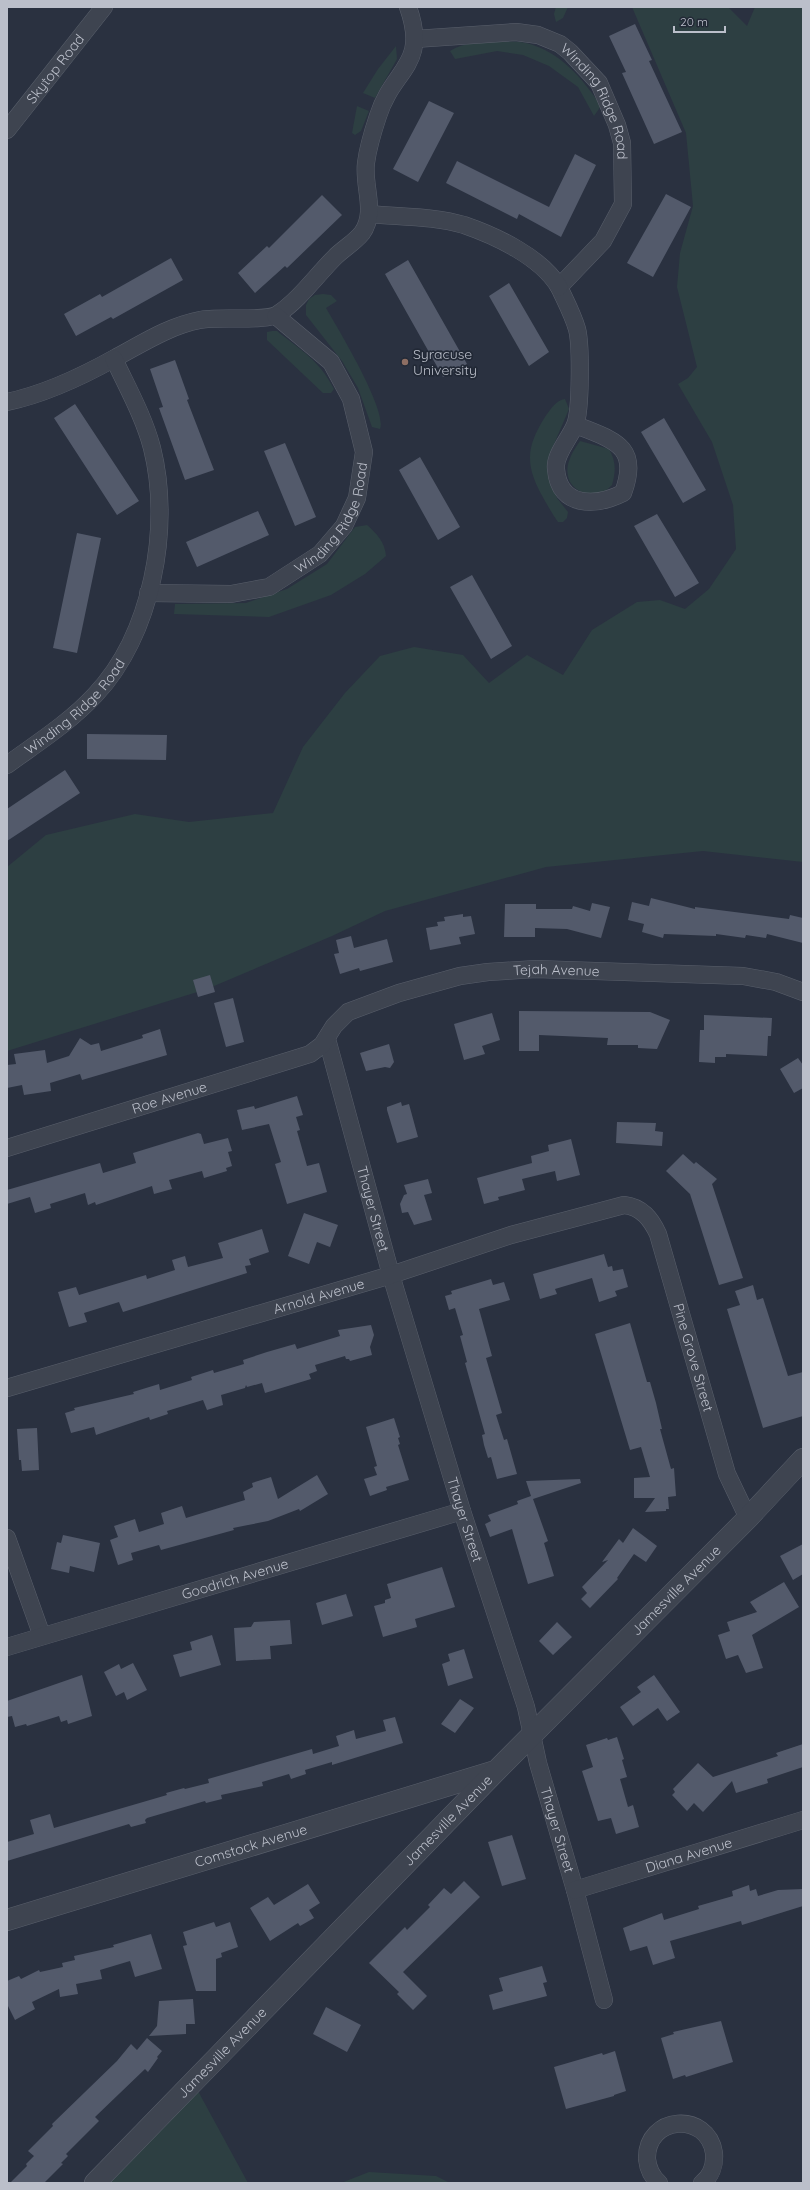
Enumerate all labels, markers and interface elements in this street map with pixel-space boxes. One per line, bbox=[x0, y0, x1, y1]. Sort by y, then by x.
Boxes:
scale bar bbox=[674, 8, 725, 34]
text: 20 m bbox=[680, 14, 708, 29]
street label: Skytop Road bbox=[22, 30, 88, 107]
street label: Winding Ridge Road bbox=[557, 39, 631, 160]
place label: Syracuse University bbox=[413, 345, 477, 379]
marker: Syracuse University bbox=[400, 357, 410, 367]
street label: Winding Ridge Road bbox=[291, 461, 371, 577]
street label: Winding Ridge Road bbox=[21, 655, 129, 759]
street label: Tejah Avenue bbox=[513, 960, 600, 980]
street label: Roe Avenue bbox=[130, 1078, 209, 1118]
street label: Thayer Street bbox=[353, 1164, 393, 1254]
street label: Arnold Avenue bbox=[271, 1274, 367, 1318]
street label: Pine Grove Street bbox=[669, 1301, 718, 1414]
street label: Thayer Street bbox=[443, 1475, 487, 1565]
street label: Jamesville Avenue bbox=[627, 1541, 725, 1639]
street label: Goodrich Avenue bbox=[180, 1554, 291, 1603]
street label: Jamesville Avenue bbox=[400, 1771, 496, 1870]
street label: Thayer Street bbox=[536, 1785, 579, 1875]
street label: Comstock Avenue bbox=[192, 1820, 309, 1871]
street label: Diana Avenue bbox=[643, 1833, 734, 1877]
street label: Jamesville Avenue bbox=[174, 2003, 270, 2102]

